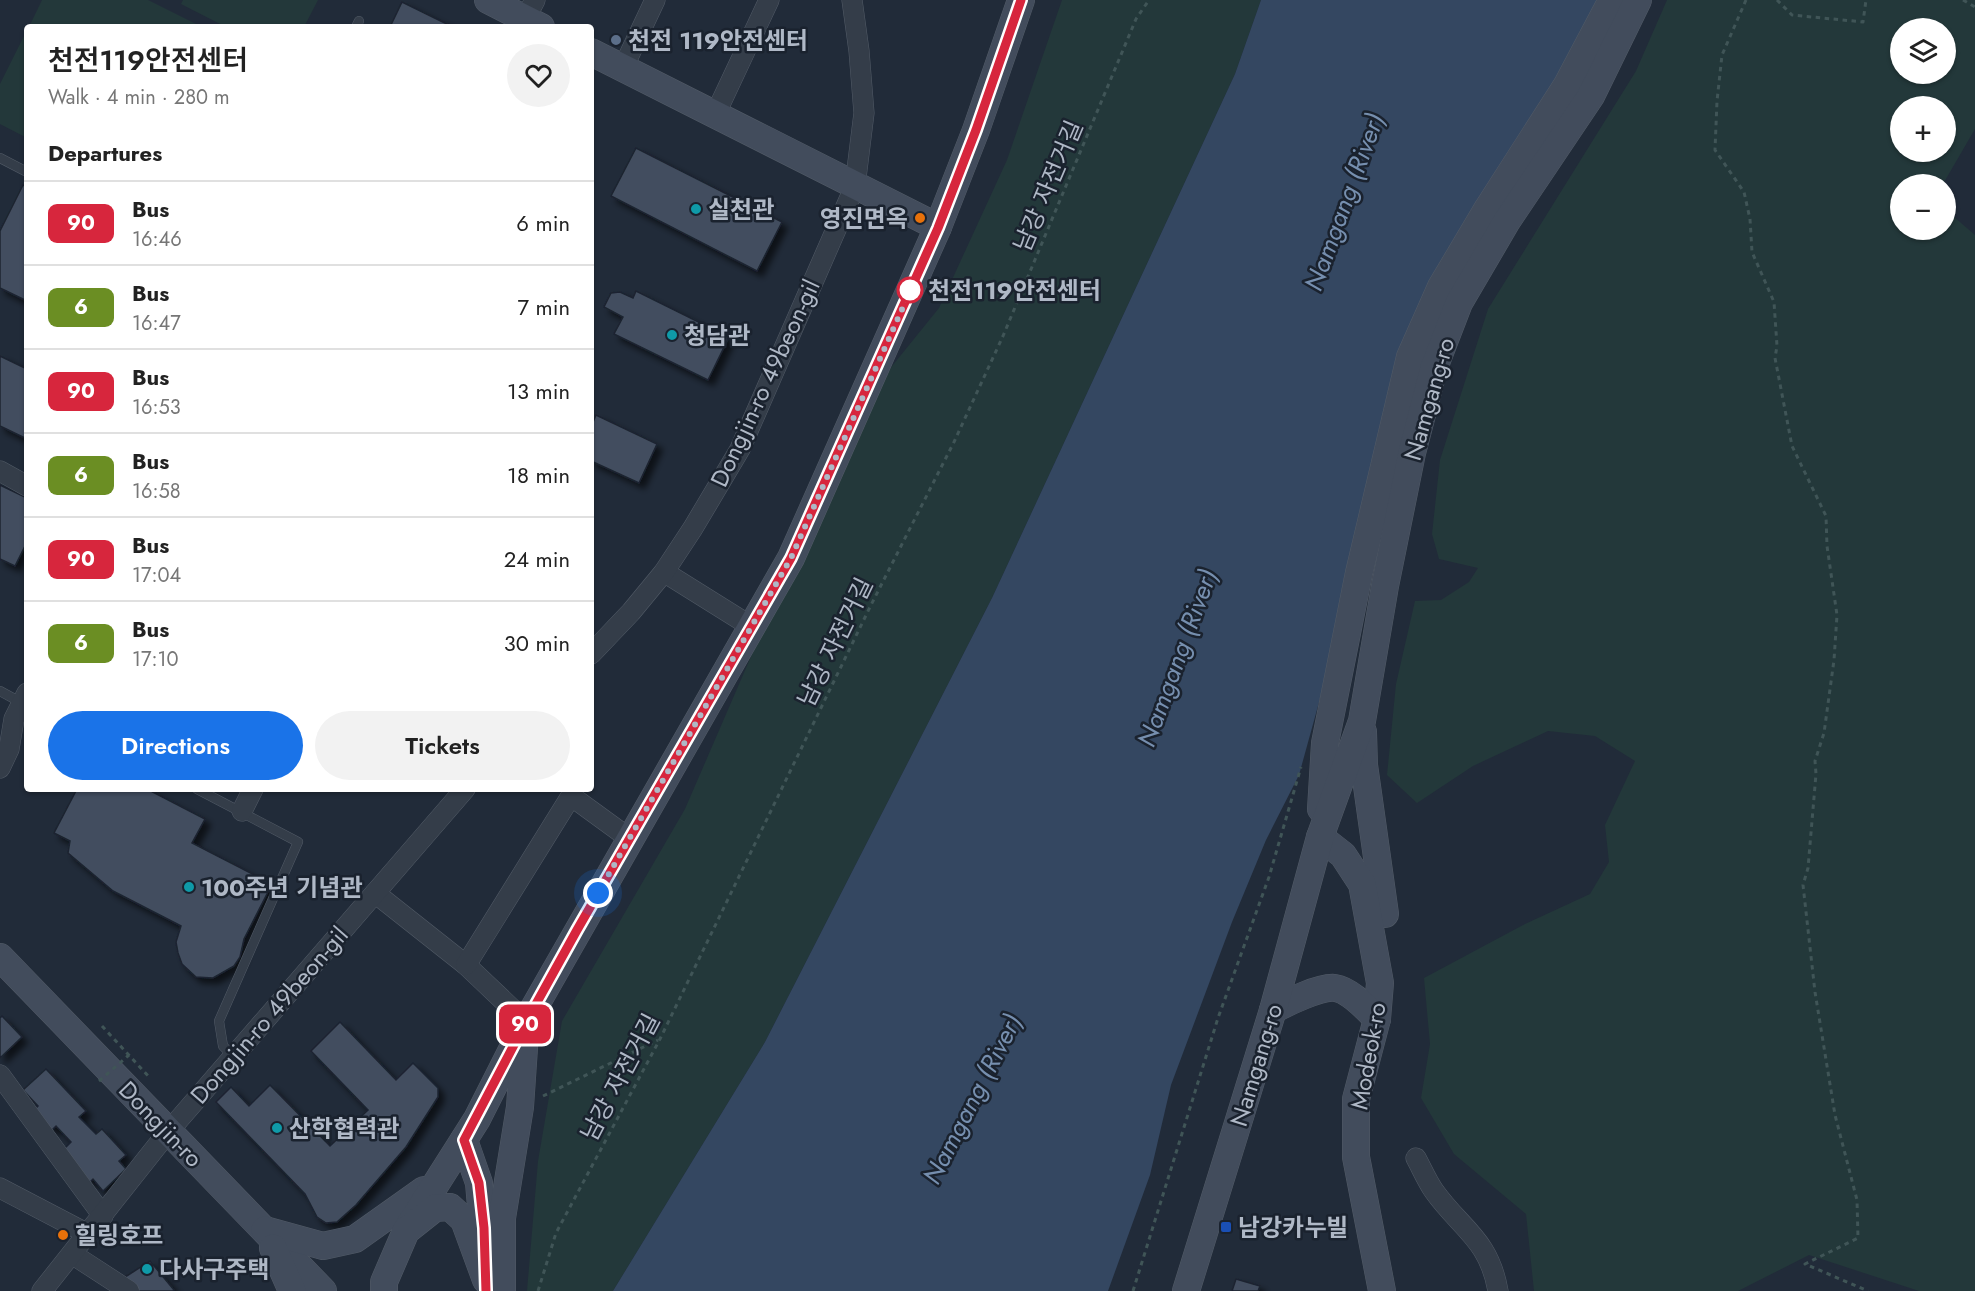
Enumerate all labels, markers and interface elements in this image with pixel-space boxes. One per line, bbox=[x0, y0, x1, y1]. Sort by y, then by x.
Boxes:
map controls bbox=[1890, 18, 1956, 240]
button: layers bbox=[1890, 18, 1956, 84]
place label: 천전 119안전센터 bbox=[628, 23, 808, 58]
marker: 천전 119안전센터 bbox=[609, 33, 623, 47]
text: 천전119안전센터 bbox=[48, 40, 248, 81]
button: heart bbox=[507, 44, 570, 107]
text: Walk · 4 min · 280 m bbox=[48, 83, 230, 112]
button: + bbox=[1890, 96, 1956, 162]
water label: Namgang (River) bbox=[1294, 108, 1394, 296]
street label: 남강 자전거길 bbox=[1005, 115, 1091, 257]
text: Departures bbox=[48, 137, 162, 169]
button: − bbox=[1890, 174, 1956, 240]
place label: 실천관 bbox=[708, 192, 774, 227]
text: Bus bbox=[132, 193, 169, 225]
place label: 영진면옥 bbox=[820, 201, 908, 236]
marker: 실천관 bbox=[689, 202, 703, 216]
text: 6 min bbox=[516, 207, 570, 239]
text: 90 bbox=[67, 208, 95, 238]
marker: 영진면옥 bbox=[913, 211, 927, 225]
text: 16:46 bbox=[132, 225, 182, 254]
place label: 천전119안전센터 bbox=[928, 273, 1101, 308]
street label: Dongjin-ro 49beon-gil bbox=[702, 274, 828, 492]
text: Bus bbox=[132, 277, 169, 309]
marker: 천전119안전센터 bbox=[897, 277, 923, 303]
text: 7 min bbox=[517, 291, 570, 323]
text: 6 bbox=[74, 292, 88, 322]
text: 16:47 bbox=[132, 309, 181, 338]
place label: 청담관 bbox=[684, 318, 750, 353]
marker: 청담관 bbox=[665, 328, 679, 342]
street label: Namgang-ro bbox=[1395, 333, 1463, 465]
text: Bus bbox=[132, 361, 169, 393]
text: 13 min bbox=[507, 375, 570, 407]
text: 90 bbox=[67, 376, 95, 406]
text: 16:53 bbox=[132, 393, 181, 422]
text: Bus bbox=[132, 445, 169, 477]
text: 18 min bbox=[507, 459, 570, 491]
text: 6 bbox=[74, 460, 88, 490]
text: 16:58 bbox=[132, 477, 181, 506]
text: Bus bbox=[132, 529, 169, 561]
text: 24 min bbox=[504, 543, 570, 575]
text: 90 bbox=[67, 544, 95, 574]
text: 17:04 bbox=[132, 561, 181, 590]
water label: Namgang (River) bbox=[1127, 564, 1227, 752]
street label: 남강 자전거길 bbox=[789, 572, 881, 712]
text: Bus bbox=[132, 613, 169, 645]
text: 30 min bbox=[504, 627, 570, 659]
text: 6 bbox=[74, 628, 88, 658]
text: 17:10 bbox=[132, 645, 179, 674]
button: Directions bbox=[48, 711, 303, 780]
button: Tickets bbox=[315, 711, 570, 780]
place label: 100주년 기념관 bbox=[201, 870, 363, 905]
your location bbox=[583, 878, 613, 908]
marker: 100주년 기념관 bbox=[182, 880, 196, 894]
street label: Dongjin-ro 49beon-gil bbox=[182, 919, 356, 1111]
street label: Namgang-ro bbox=[1221, 999, 1291, 1131]
street label: Modeok-ro bbox=[1341, 1000, 1395, 1112]
line badge: 90 bbox=[498, 1004, 552, 1044]
street label: 남강 자전거길 bbox=[572, 1007, 668, 1147]
water label: Namgang (River) bbox=[913, 1007, 1031, 1191]
text: 90 bbox=[511, 1009, 539, 1039]
street label: Dongjin-ro bbox=[111, 1073, 211, 1175]
place label: 산학협력관 bbox=[289, 1111, 399, 1146]
marker: 산학협력관 bbox=[270, 1121, 284, 1135]
place label: 남강카누빌 bbox=[1238, 1210, 1348, 1245]
place label: 힐링호프 bbox=[75, 1218, 163, 1253]
marker: 남강카누빌 bbox=[1219, 1220, 1233, 1234]
marker: 힐링호프 bbox=[56, 1228, 70, 1242]
place label: 다사구주택 bbox=[159, 1252, 269, 1287]
marker: 다사구주택 bbox=[140, 1262, 154, 1276]

